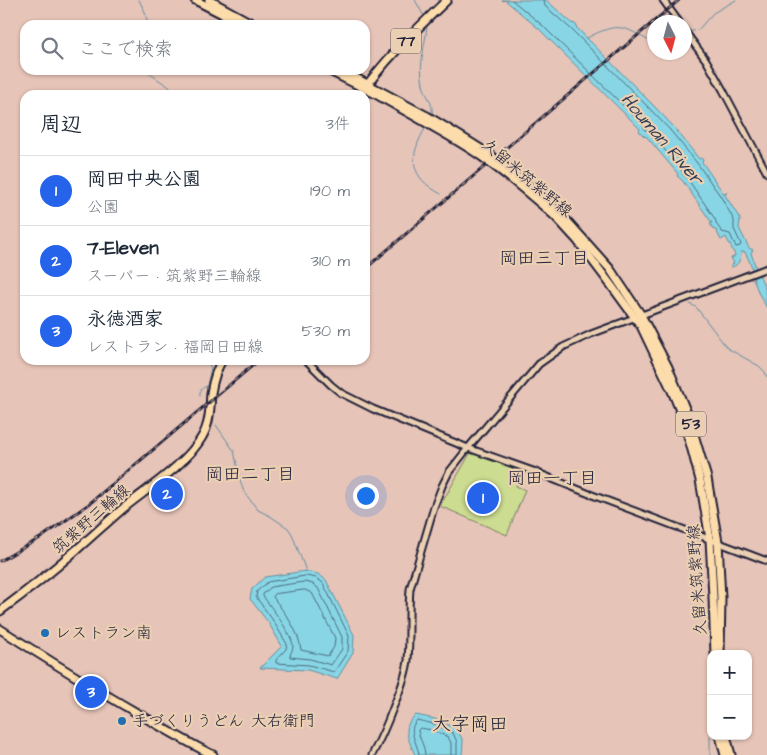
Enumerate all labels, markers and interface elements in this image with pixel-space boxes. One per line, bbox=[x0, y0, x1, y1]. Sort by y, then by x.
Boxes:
north arrow bbox=[647, 15, 692, 60]
search box bbox=[20, 20, 370, 75]
road number: 77 bbox=[391, 28, 421, 54]
icon: search bbox=[38, 34, 66, 62]
text: ここで検索 bbox=[78, 36, 173, 63]
water label: Houman River bbox=[615, 88, 710, 192]
text: 周辺 bbox=[40, 110, 82, 139]
text: 3件 bbox=[326, 113, 350, 135]
street label: 久留米筑紫野線 bbox=[477, 134, 577, 222]
text: 岡田中央公園 bbox=[87, 166, 201, 193]
text: 1 bbox=[55, 180, 57, 202]
text: 190 m bbox=[310, 180, 350, 202]
text: 公園 bbox=[87, 196, 119, 218]
text: 7-Eleven bbox=[87, 235, 159, 262]
district label: 岡田三丁目 bbox=[499, 246, 589, 271]
text: 2 bbox=[51, 250, 61, 272]
text: 310 m bbox=[311, 250, 350, 272]
text: スーパー · 筑紫野三輪線 bbox=[87, 265, 261, 287]
text: 永徳酒家 bbox=[87, 306, 163, 333]
text: 3 bbox=[52, 320, 60, 342]
text: 530 m bbox=[302, 320, 350, 342]
text: レストラン · 福岡日田線 bbox=[87, 336, 263, 358]
road number: 53 bbox=[676, 412, 706, 436]
district label: 岡田二丁目 bbox=[205, 462, 295, 487]
district label: 岡田一丁目 bbox=[507, 466, 597, 491]
pin: 2 bbox=[151, 475, 183, 513]
street label: 筑紫野三輪線 bbox=[48, 479, 134, 559]
pin: 1 bbox=[467, 479, 499, 517]
your location bbox=[353, 483, 379, 509]
street label: 久留米筑紫野線 bbox=[682, 523, 712, 637]
place label: レストラン南 bbox=[55, 622, 152, 644]
marker: レストラン南 bbox=[39, 627, 51, 639]
map controls bbox=[707, 650, 752, 740]
button: + bbox=[707, 650, 752, 695]
pin: 3 bbox=[75, 673, 107, 711]
button: − bbox=[707, 695, 752, 740]
place label: 手づくりうどん 大右衛門 bbox=[132, 710, 315, 732]
district label: 大字岡田 bbox=[432, 711, 508, 738]
marker: 手づくりうどん 大右衛門 bbox=[116, 715, 128, 727]

